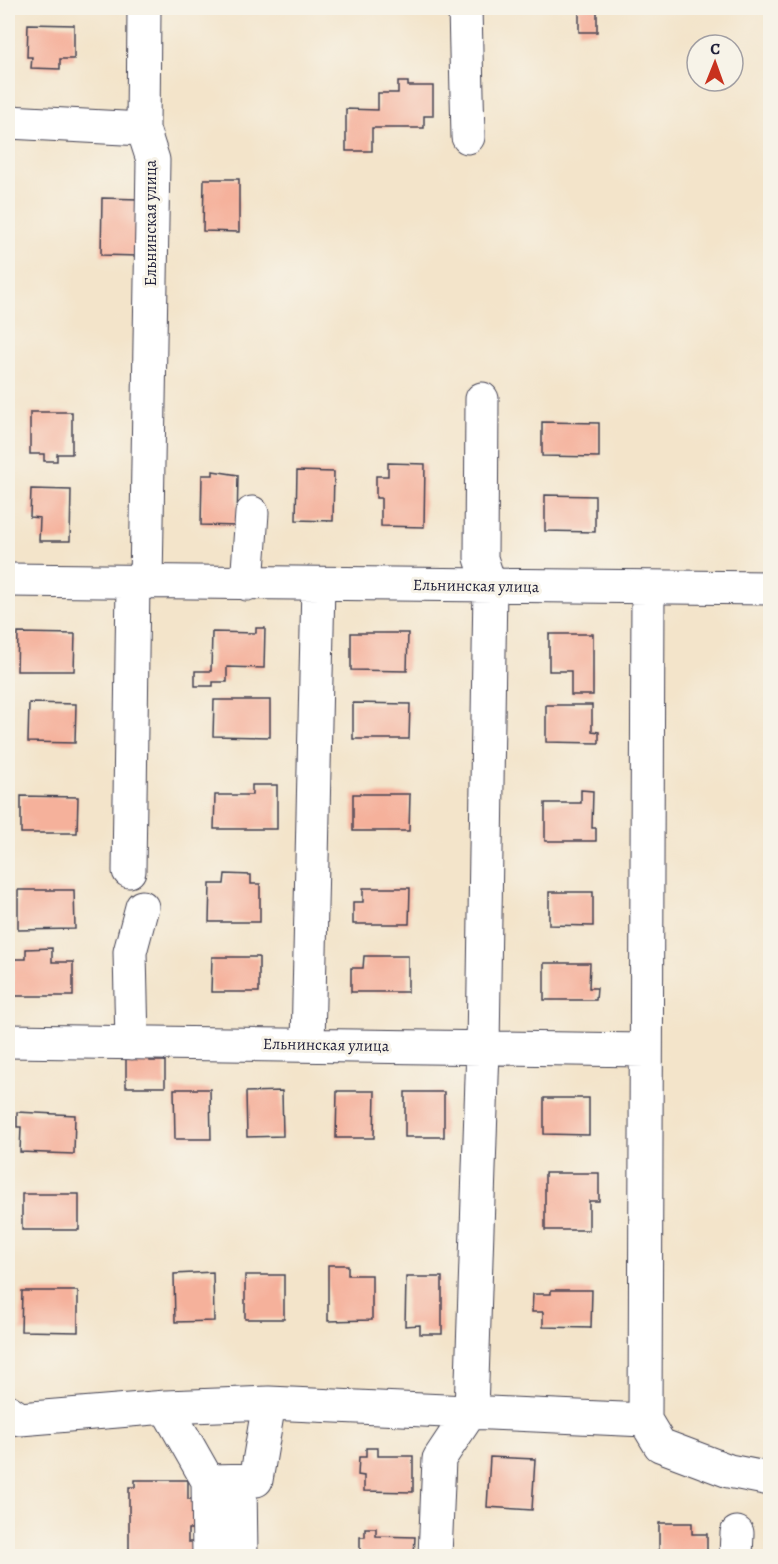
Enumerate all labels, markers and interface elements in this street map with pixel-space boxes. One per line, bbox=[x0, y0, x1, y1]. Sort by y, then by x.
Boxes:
north arrow bbox=[685, 33, 745, 93]
text: С bbox=[710, 38, 721, 60]
street label: Ельнинская улица bbox=[140, 159, 162, 286]
street label: Ельнинская улица bbox=[413, 574, 540, 598]
street label: Ельнинская улица bbox=[263, 1033, 390, 1057]

